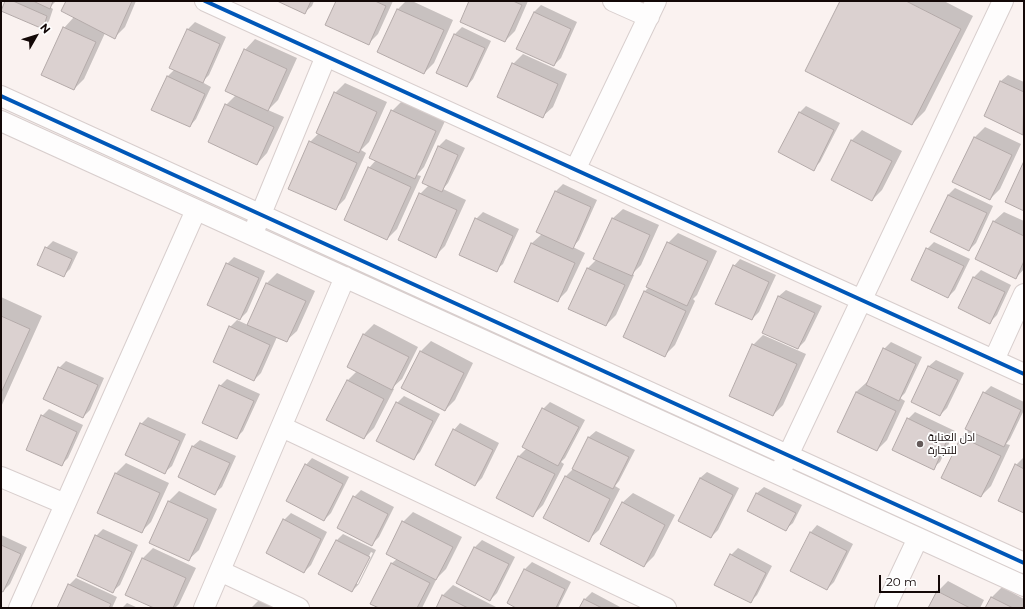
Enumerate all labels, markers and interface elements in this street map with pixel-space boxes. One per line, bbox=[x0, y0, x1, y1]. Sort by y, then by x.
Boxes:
north arrow bbox=[16, 16, 56, 56]
text: N bbox=[37, 21, 54, 36]
place label: ادل العناية للتجارة bbox=[928, 431, 975, 457]
marker: ادل العناية للتجارة bbox=[915, 439, 925, 449]
scale bar bbox=[881, 567, 942, 593]
text: 20 m bbox=[886, 574, 917, 589]

